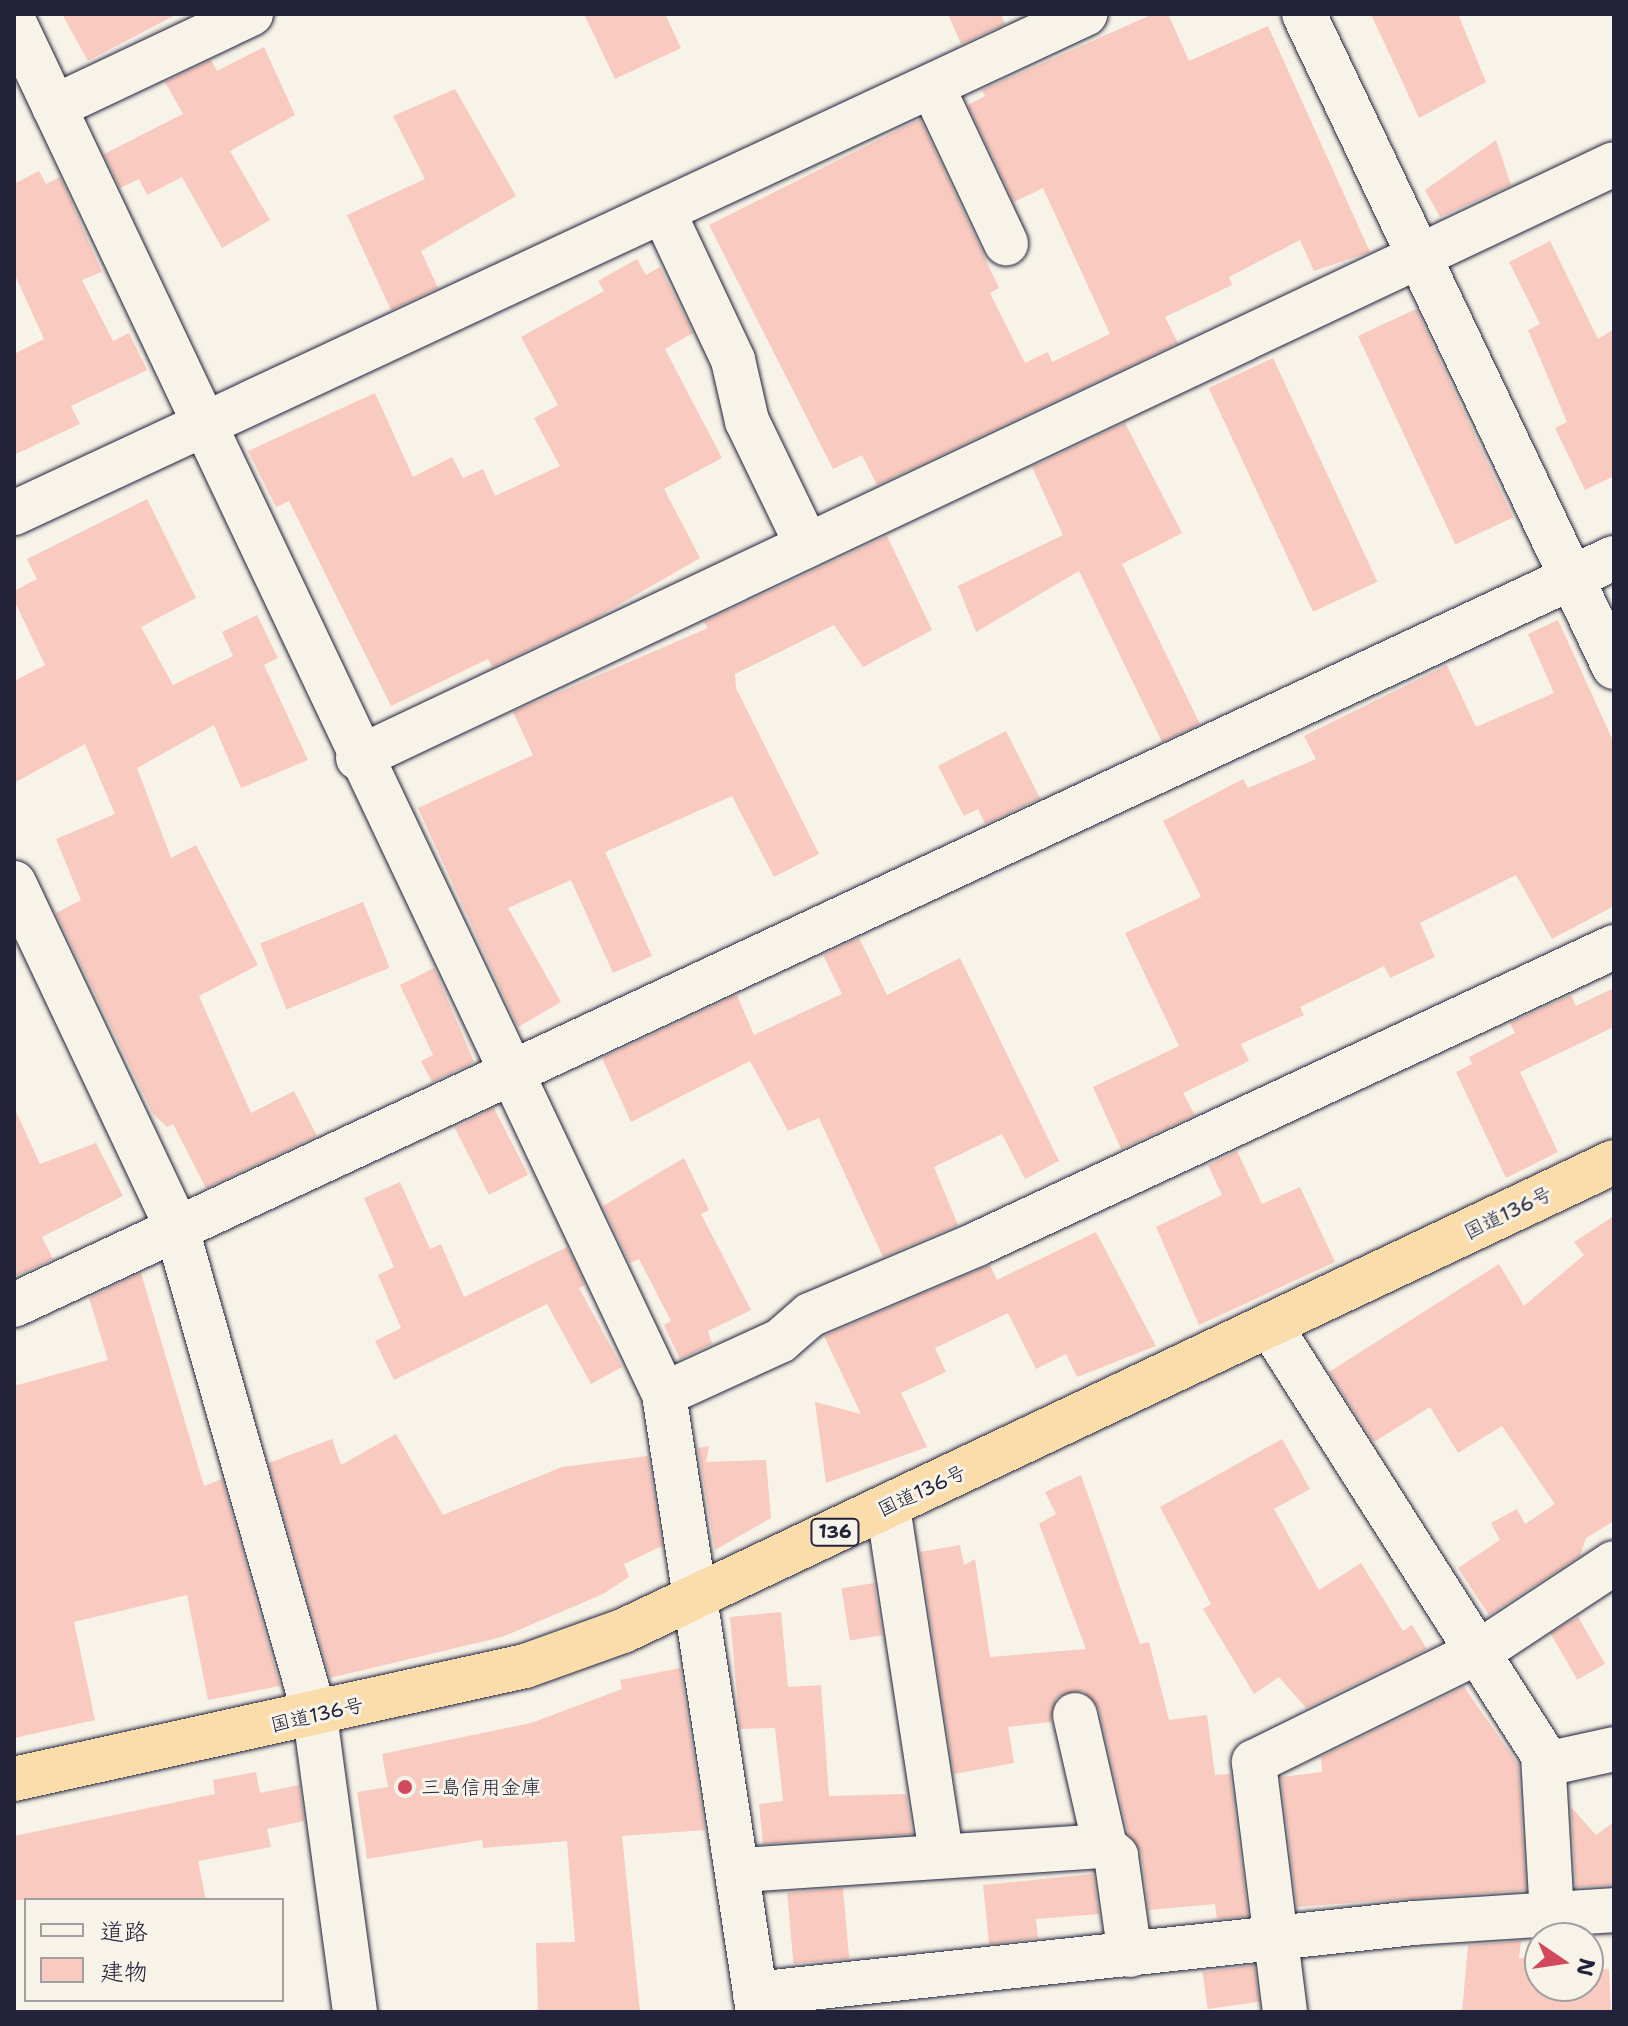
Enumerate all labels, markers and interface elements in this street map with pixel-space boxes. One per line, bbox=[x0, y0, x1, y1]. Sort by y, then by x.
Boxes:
street label: 国道136号 bbox=[1460, 1181, 1556, 1245]
street label: 国道136号 bbox=[874, 1460, 970, 1522]
road number: 136 bbox=[809, 1518, 861, 1546]
street label: 国道136号 bbox=[268, 1693, 366, 1737]
place label: 三島信用金庫 bbox=[421, 1775, 541, 1799]
marker: 三島信用金庫 bbox=[396, 1778, 414, 1796]
legend bbox=[24, 1898, 284, 2002]
text: 道路 bbox=[100, 1916, 148, 1948]
north arrow bbox=[1524, 1922, 1604, 2002]
text: N bbox=[1570, 1955, 1602, 1979]
text: 建物 bbox=[100, 1956, 148, 1988]

